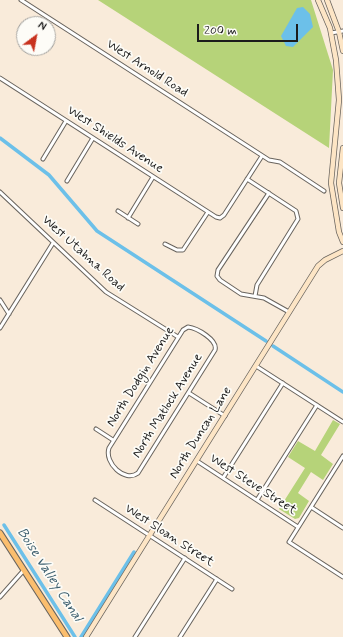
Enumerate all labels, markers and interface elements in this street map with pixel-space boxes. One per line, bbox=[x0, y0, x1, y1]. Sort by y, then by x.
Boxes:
north arrow bbox=[16, 16, 56, 56]
scale bar bbox=[199, 16, 300, 42]
text: N bbox=[35, 19, 49, 35]
text: 200 m bbox=[204, 23, 237, 39]
street label: West Arnold Road bbox=[103, 37, 191, 101]
street label: West Shields Avenue bbox=[64, 103, 166, 177]
street label: West Utahna Road bbox=[38, 213, 128, 295]
street label: North Dodgin Avenue bbox=[104, 324, 178, 430]
street label: North Matlock Avenue bbox=[129, 351, 207, 461]
street label: North Duncan Lane bbox=[166, 384, 236, 482]
street label: West Steve Street bbox=[207, 451, 299, 519]
street label: West Sloan Street bbox=[121, 501, 217, 571]
water label: Boise Valley Canal bbox=[13, 525, 85, 625]

